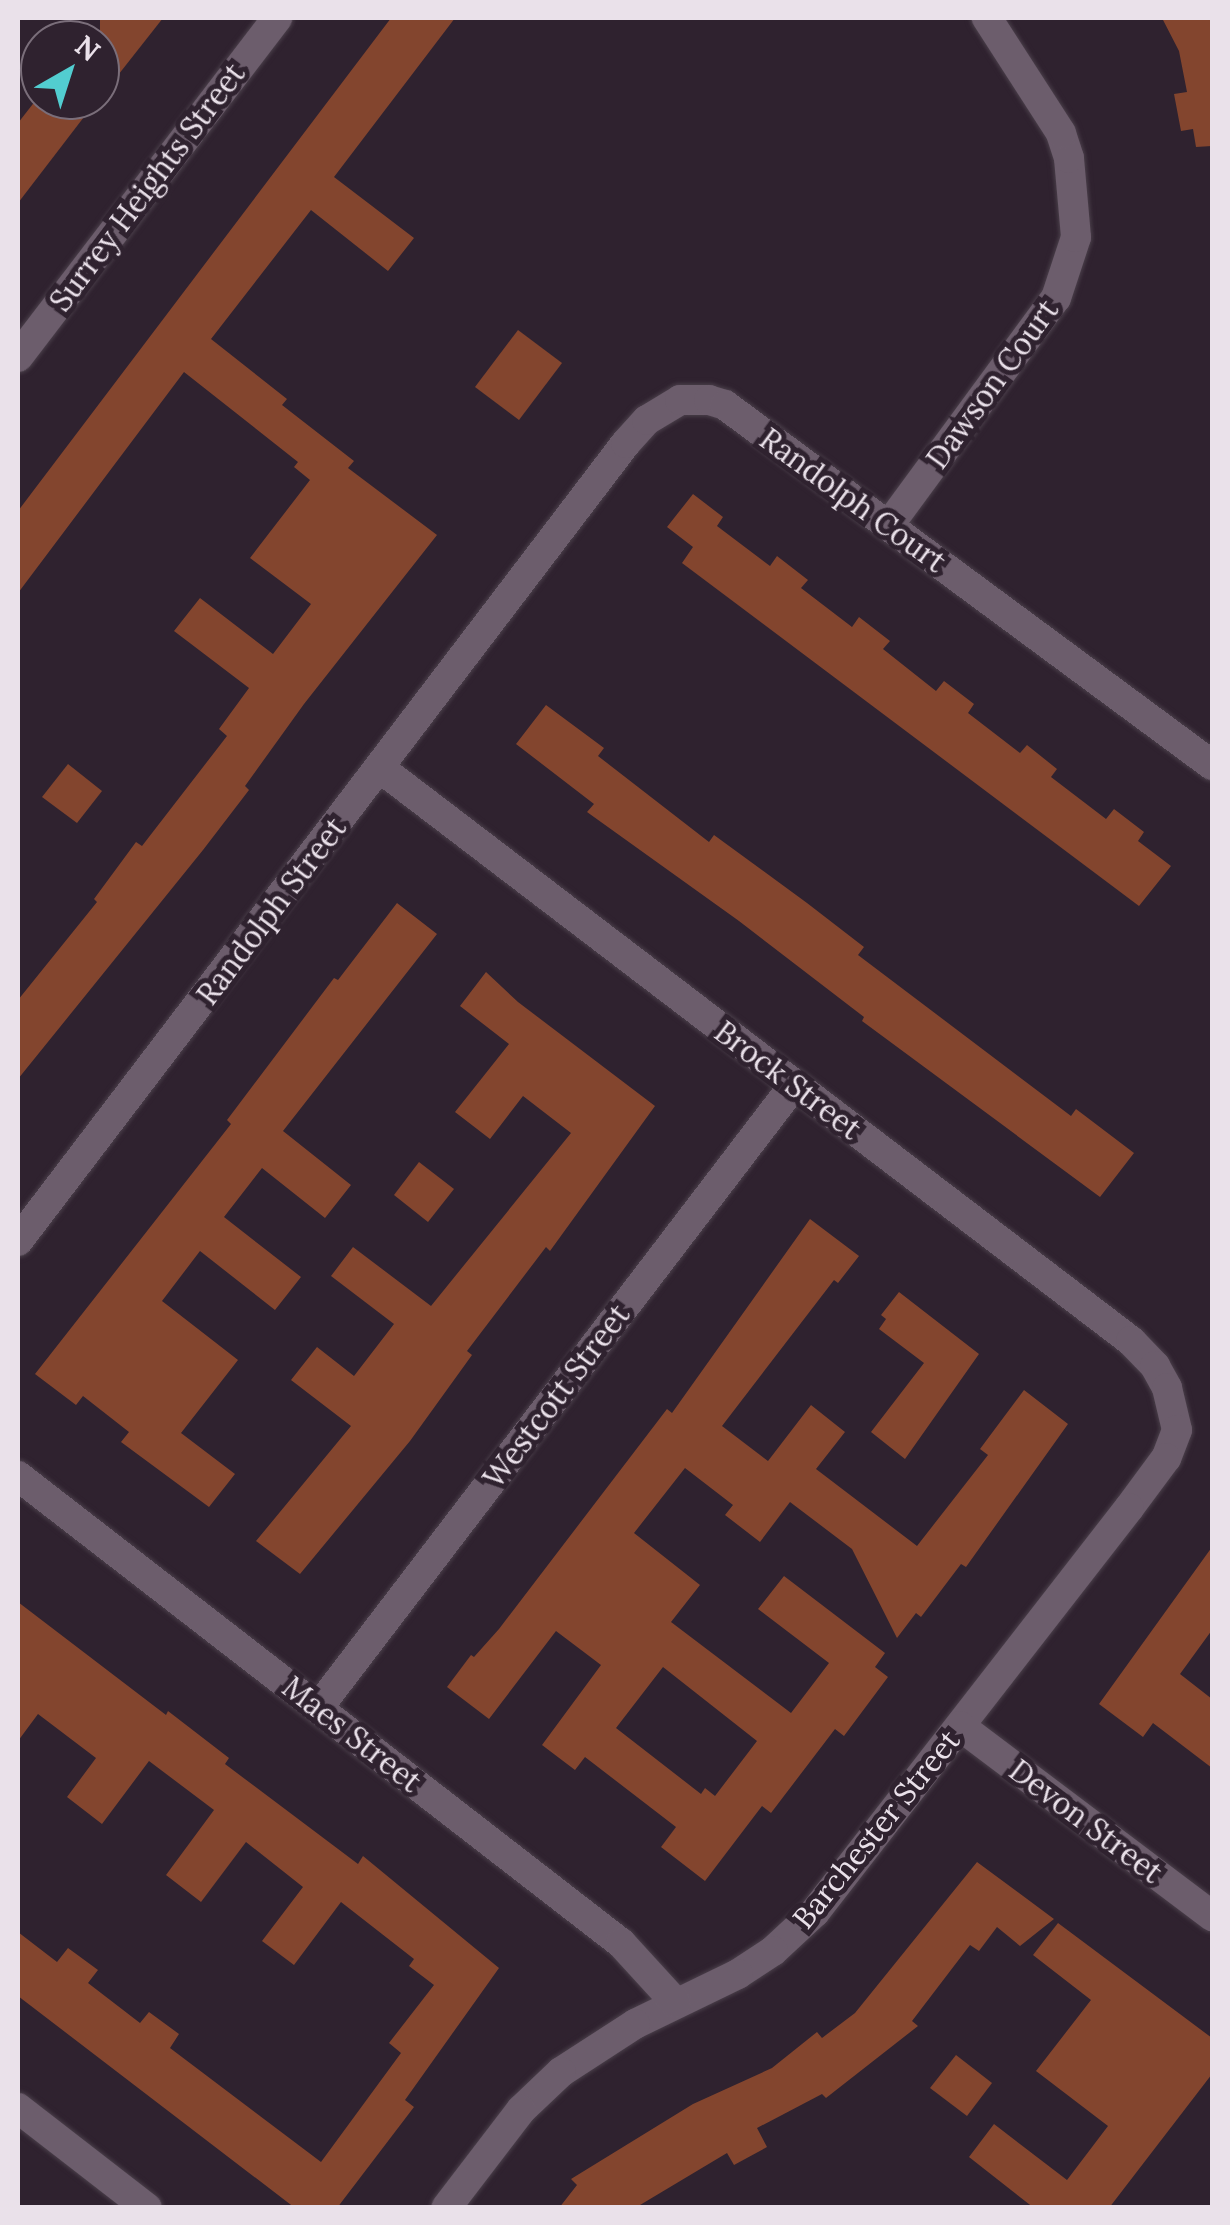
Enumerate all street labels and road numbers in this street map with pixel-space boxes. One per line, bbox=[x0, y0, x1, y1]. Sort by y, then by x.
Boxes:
street label: Surrey Heights Street bbox=[42, 56, 252, 318]
street label: Dawson Court bbox=[919, 293, 1065, 475]
street label: Randolph Court bbox=[753, 420, 953, 580]
street label: Randolph Street bbox=[189, 810, 353, 1012]
street label: Brock Street bbox=[708, 1013, 868, 1147]
street label: Westcott Street bbox=[475, 1297, 637, 1495]
street label: Maes Street bbox=[275, 1669, 429, 1799]
street label: Barchester Street bbox=[785, 1723, 967, 1935]
street label: Devon Street bbox=[1002, 1752, 1170, 1890]

